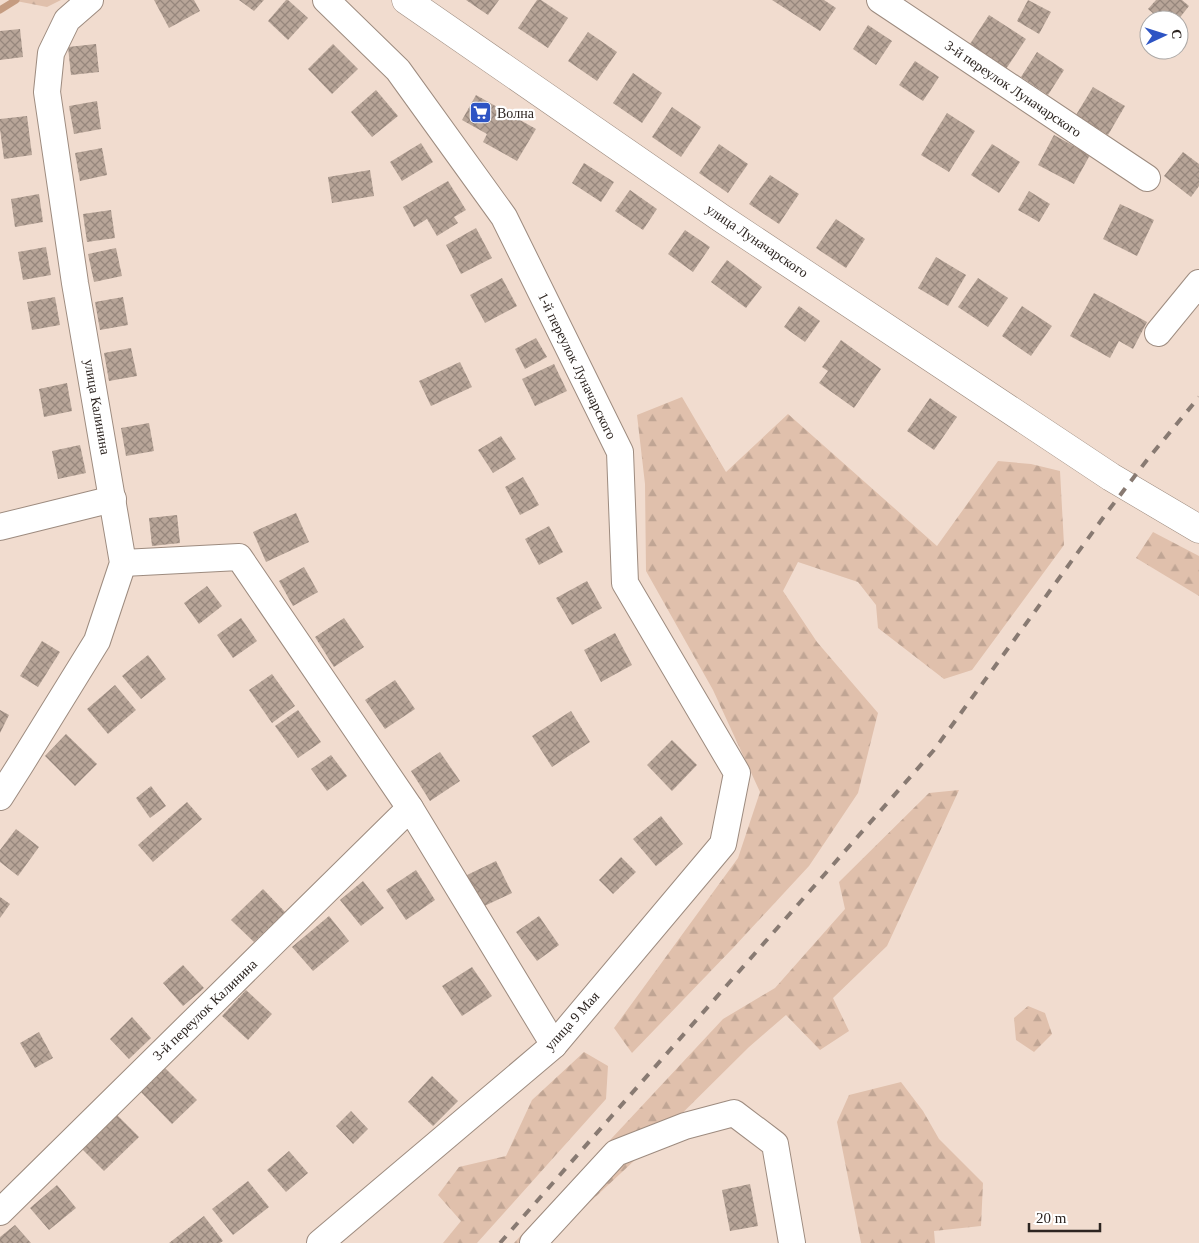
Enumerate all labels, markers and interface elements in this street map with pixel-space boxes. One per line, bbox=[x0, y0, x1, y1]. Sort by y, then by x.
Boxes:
north arrow bbox=[1139, 10, 1189, 60]
text: С bbox=[1169, 29, 1184, 40]
street label: 3-й переулок Луначарского bbox=[942, 38, 1084, 140]
supermarket icon: Волна bbox=[469, 101, 493, 125]
place label: Волна bbox=[497, 106, 535, 121]
street label: улица Луначарского bbox=[703, 201, 811, 281]
street label: 1-й переулок Луначарского bbox=[535, 290, 619, 442]
street label: улица Калинина bbox=[81, 358, 113, 457]
street label: 3-й переулок Калинина bbox=[150, 956, 261, 1064]
street label: улица 9 Мая bbox=[542, 988, 603, 1053]
scale bar bbox=[1029, 1200, 1100, 1232]
text: 20 m bbox=[1036, 1210, 1067, 1226]

